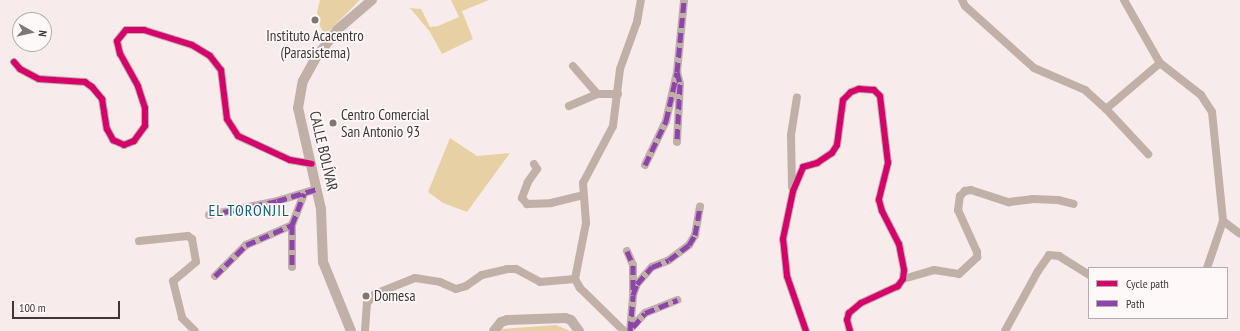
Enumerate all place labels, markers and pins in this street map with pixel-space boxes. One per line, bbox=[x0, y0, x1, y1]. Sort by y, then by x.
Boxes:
marker: Instituto Acacentro (Parasistema) bbox=[310, 15, 320, 25]
place label: Instituto Acacentro (Parasistema) bbox=[266, 26, 364, 61]
place label: Centro Comercial San Antonio 93 bbox=[341, 105, 429, 140]
marker: Centro Comercial San Antonio 93 bbox=[328, 118, 338, 128]
place label: Domesa bbox=[374, 287, 415, 305]
marker: Domesa bbox=[361, 291, 371, 301]

